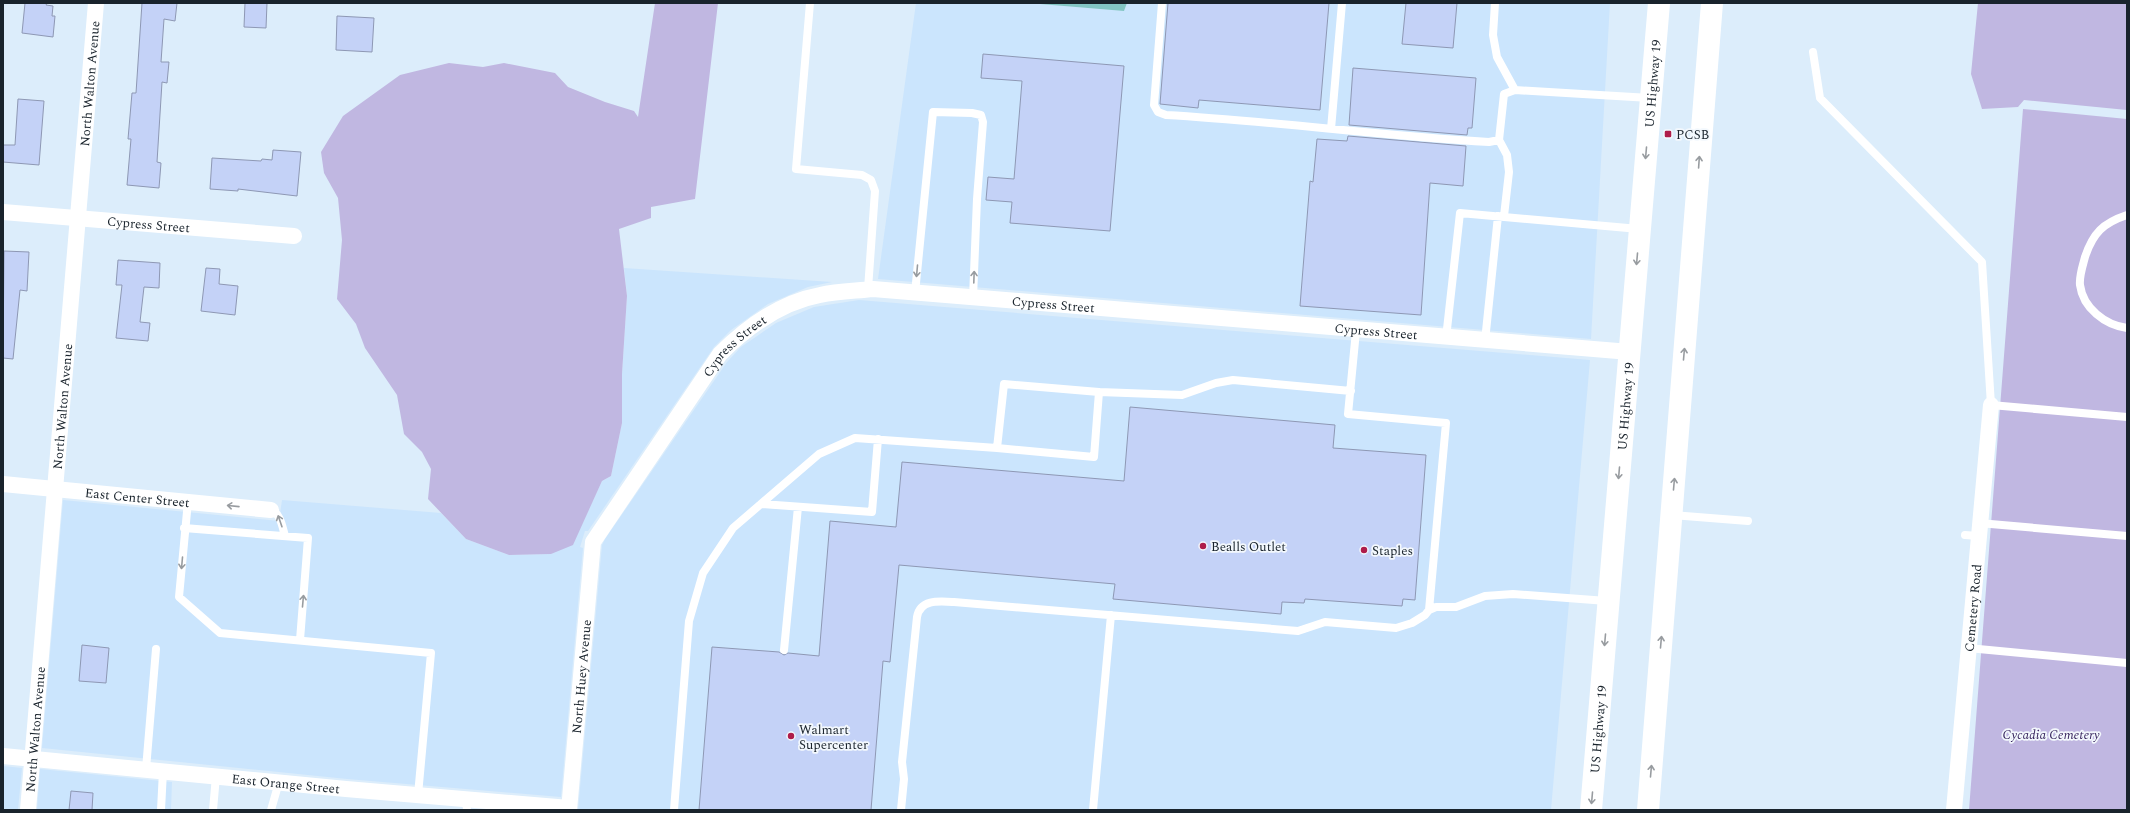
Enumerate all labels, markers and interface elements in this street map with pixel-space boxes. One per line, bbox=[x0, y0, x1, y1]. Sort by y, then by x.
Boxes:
street label: North Walton Avenue bbox=[75, 20, 105, 147]
street label: US Highway 19 bbox=[1640, 38, 1667, 128]
place label: PCSB bbox=[1676, 125, 1709, 145]
marker: PCSB bbox=[1663, 129, 1673, 139]
one-way arrow bbox=[1643, 146, 1650, 159]
one-way arrow bbox=[1696, 156, 1703, 169]
street label: Cypress Street bbox=[106, 212, 191, 238]
one-way arrow bbox=[1634, 252, 1641, 265]
one-way arrow bbox=[914, 264, 921, 277]
one-way arrow bbox=[970, 271, 977, 284]
street label: Cypress Street bbox=[1011, 292, 1096, 318]
street label: Cypress Street bbox=[698, 310, 771, 381]
street label: Cypress Street bbox=[1334, 318, 1419, 345]
street label: North Walton Avenue bbox=[48, 343, 78, 470]
one-way arrow bbox=[1680, 348, 1688, 361]
street label: US Highway 19 bbox=[1612, 361, 1640, 451]
one-way arrow bbox=[1616, 466, 1623, 479]
one-way arrow bbox=[1670, 478, 1677, 491]
street label: East Center Street bbox=[84, 483, 191, 513]
one-way arrow bbox=[227, 502, 240, 509]
one-way arrow bbox=[276, 515, 283, 528]
place label: Bealls Outlet bbox=[1211, 537, 1286, 557]
marker: Bealls Outlet bbox=[1198, 541, 1208, 551]
place label: Staples bbox=[1372, 541, 1413, 561]
marker: Staples bbox=[1359, 545, 1369, 555]
one-way arrow bbox=[178, 556, 185, 569]
street label: Cemetery Road bbox=[1959, 563, 1987, 653]
one-way arrow bbox=[299, 595, 306, 608]
street label: North Huey Avenue bbox=[567, 619, 597, 735]
one-way arrow bbox=[1601, 633, 1609, 646]
one-way arrow bbox=[1658, 636, 1665, 649]
street label: North Walton Avenue bbox=[21, 666, 51, 793]
street label: US Highway 19 bbox=[1585, 684, 1613, 774]
place label: Walmart Supercenter bbox=[799, 720, 868, 755]
park label: Cycadia Cemetery bbox=[2003, 725, 2100, 745]
marker: Walmart Supercenter bbox=[786, 731, 796, 741]
one-way arrow bbox=[1647, 765, 1654, 778]
street label: East Orange Street bbox=[231, 769, 341, 799]
one-way arrow bbox=[1589, 791, 1596, 804]

